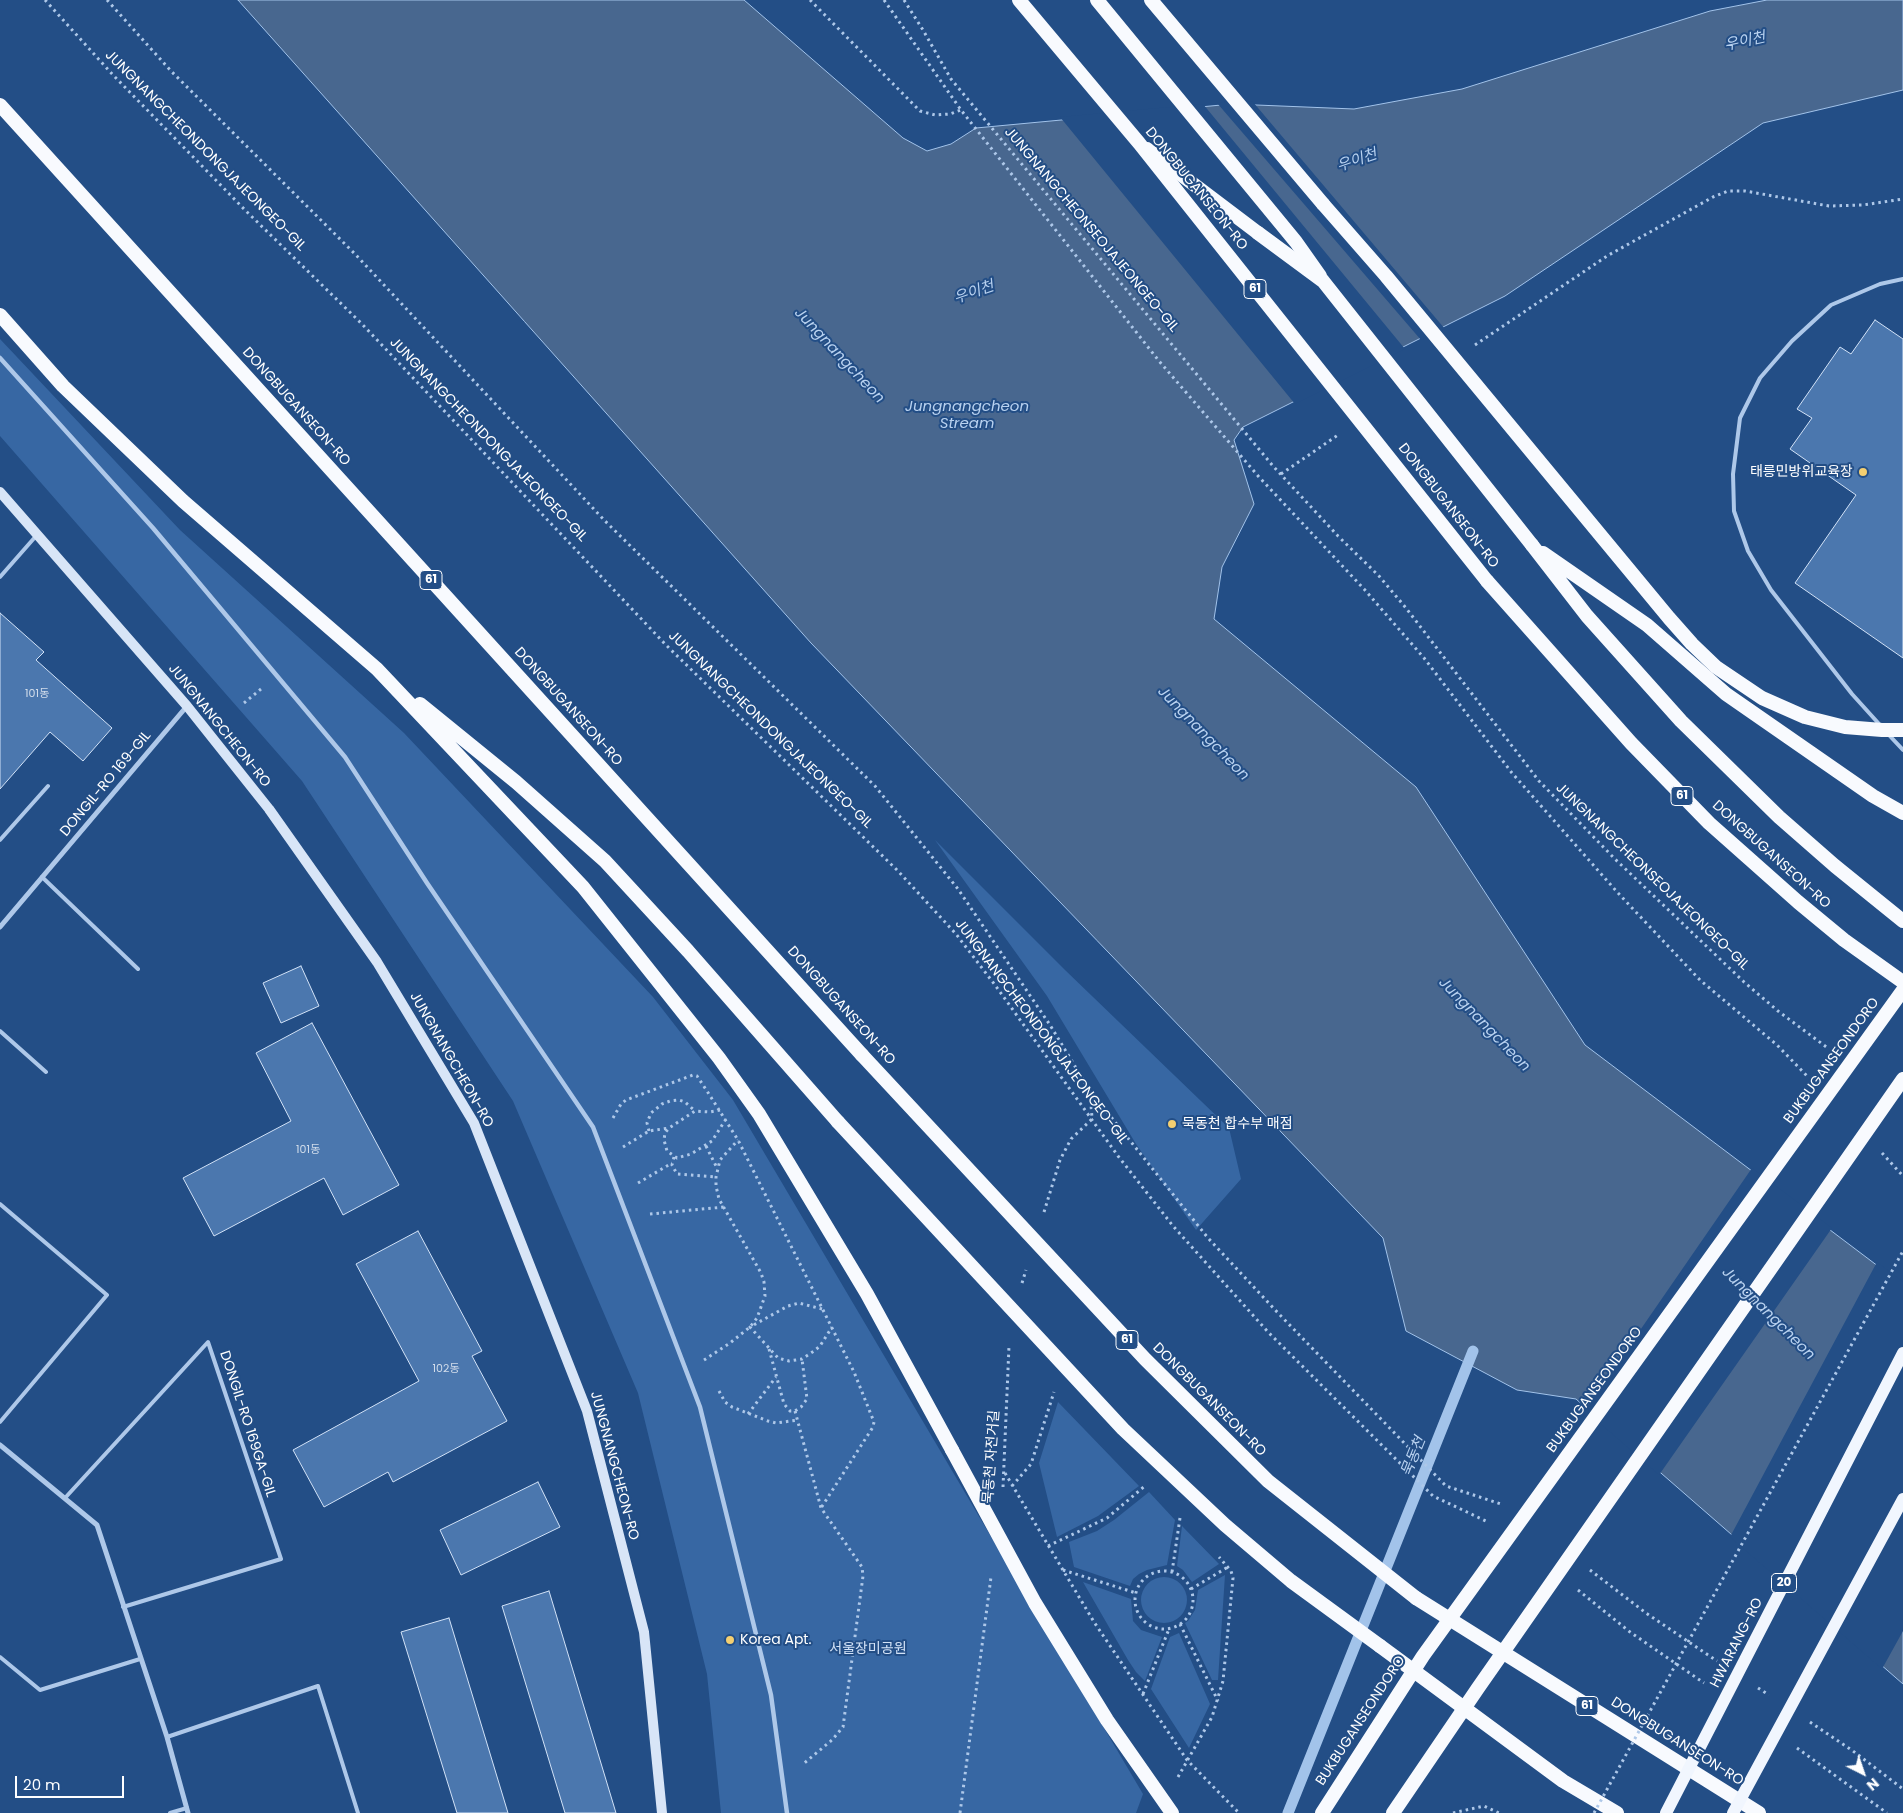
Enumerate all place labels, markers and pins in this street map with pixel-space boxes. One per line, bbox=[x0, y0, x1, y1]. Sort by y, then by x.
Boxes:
place label: 태릉민방위교육장 bbox=[1750, 464, 1853, 480]
marker: 태릉민방위교육장 bbox=[1857, 466, 1869, 478]
place label: 묵동천 합수부 매점 bbox=[1182, 1116, 1293, 1132]
marker: 묵동천 합수부 매점 bbox=[1166, 1118, 1178, 1130]
place label: Korea Apt. bbox=[740, 1632, 811, 1648]
marker: Korea Apt. bbox=[724, 1634, 736, 1646]

